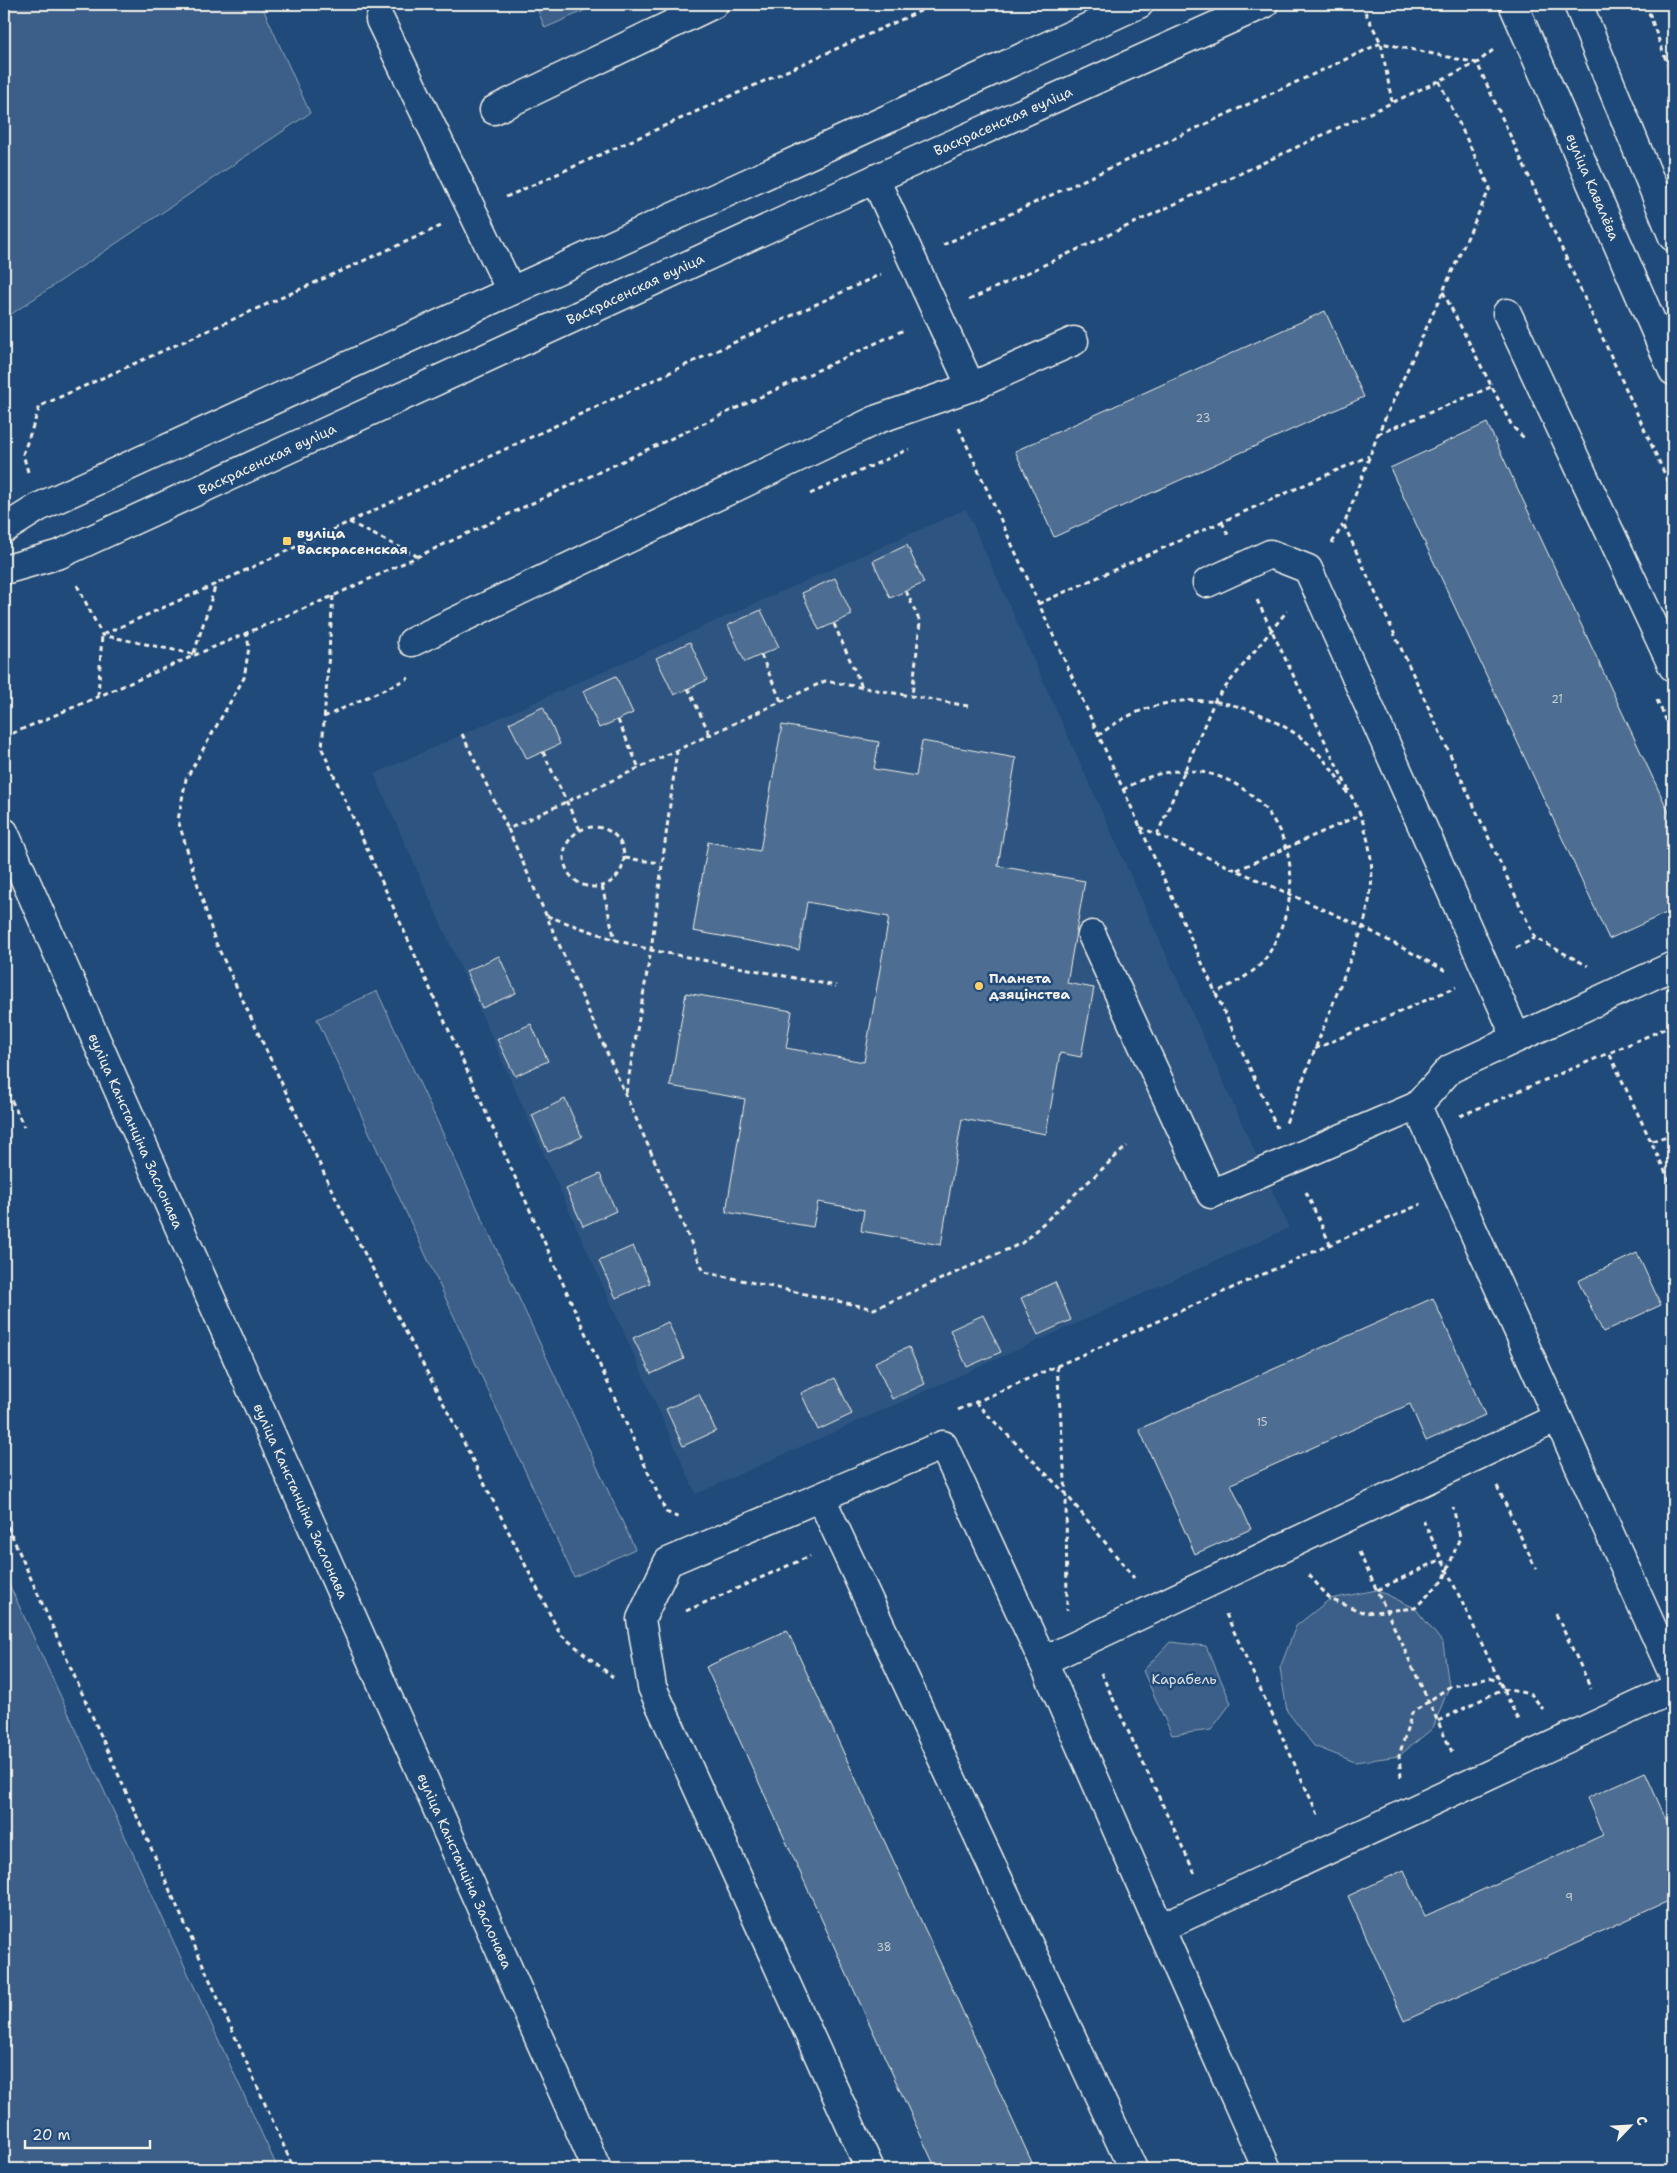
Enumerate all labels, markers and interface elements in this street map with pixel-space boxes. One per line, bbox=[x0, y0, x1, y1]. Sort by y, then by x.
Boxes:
street label: Васкрасенская вуліца bbox=[931, 82, 1075, 160]
street label: вуліца Кавалёва bbox=[1562, 131, 1624, 243]
street label: Васкрасенская вуліца bbox=[563, 249, 707, 329]
house number: 23 bbox=[1196, 411, 1210, 426]
street label: Васкрасенская вуліца bbox=[195, 419, 339, 499]
place label: вуліца Васкрасенская bbox=[297, 524, 408, 558]
marker: вуліца Васкрасенская bbox=[281, 535, 293, 547]
house number: 21 bbox=[1551, 692, 1563, 707]
place label: Планета дзяцінства bbox=[989, 969, 1070, 1003]
marker: Планета дзяцінства bbox=[973, 980, 985, 992]
street label: вуліца Канстанціна Заслонава bbox=[85, 1030, 187, 1232]
street label: вуліца Канстанціна Заслонава bbox=[250, 1400, 352, 1602]
house number: 15 bbox=[1256, 1415, 1268, 1430]
park label: Карабель bbox=[1151, 1670, 1217, 1688]
street label: вуліца Канстанціна Заслонава bbox=[414, 1770, 516, 1972]
house number: 9 bbox=[1565, 1890, 1573, 1905]
house number: 38 bbox=[876, 1940, 892, 1955]
north arrow bbox=[1604, 2100, 1654, 2150]
text: С bbox=[1632, 2113, 1652, 2128]
scale bar bbox=[25, 2118, 150, 2150]
text: 20 m bbox=[32, 2125, 71, 2145]

